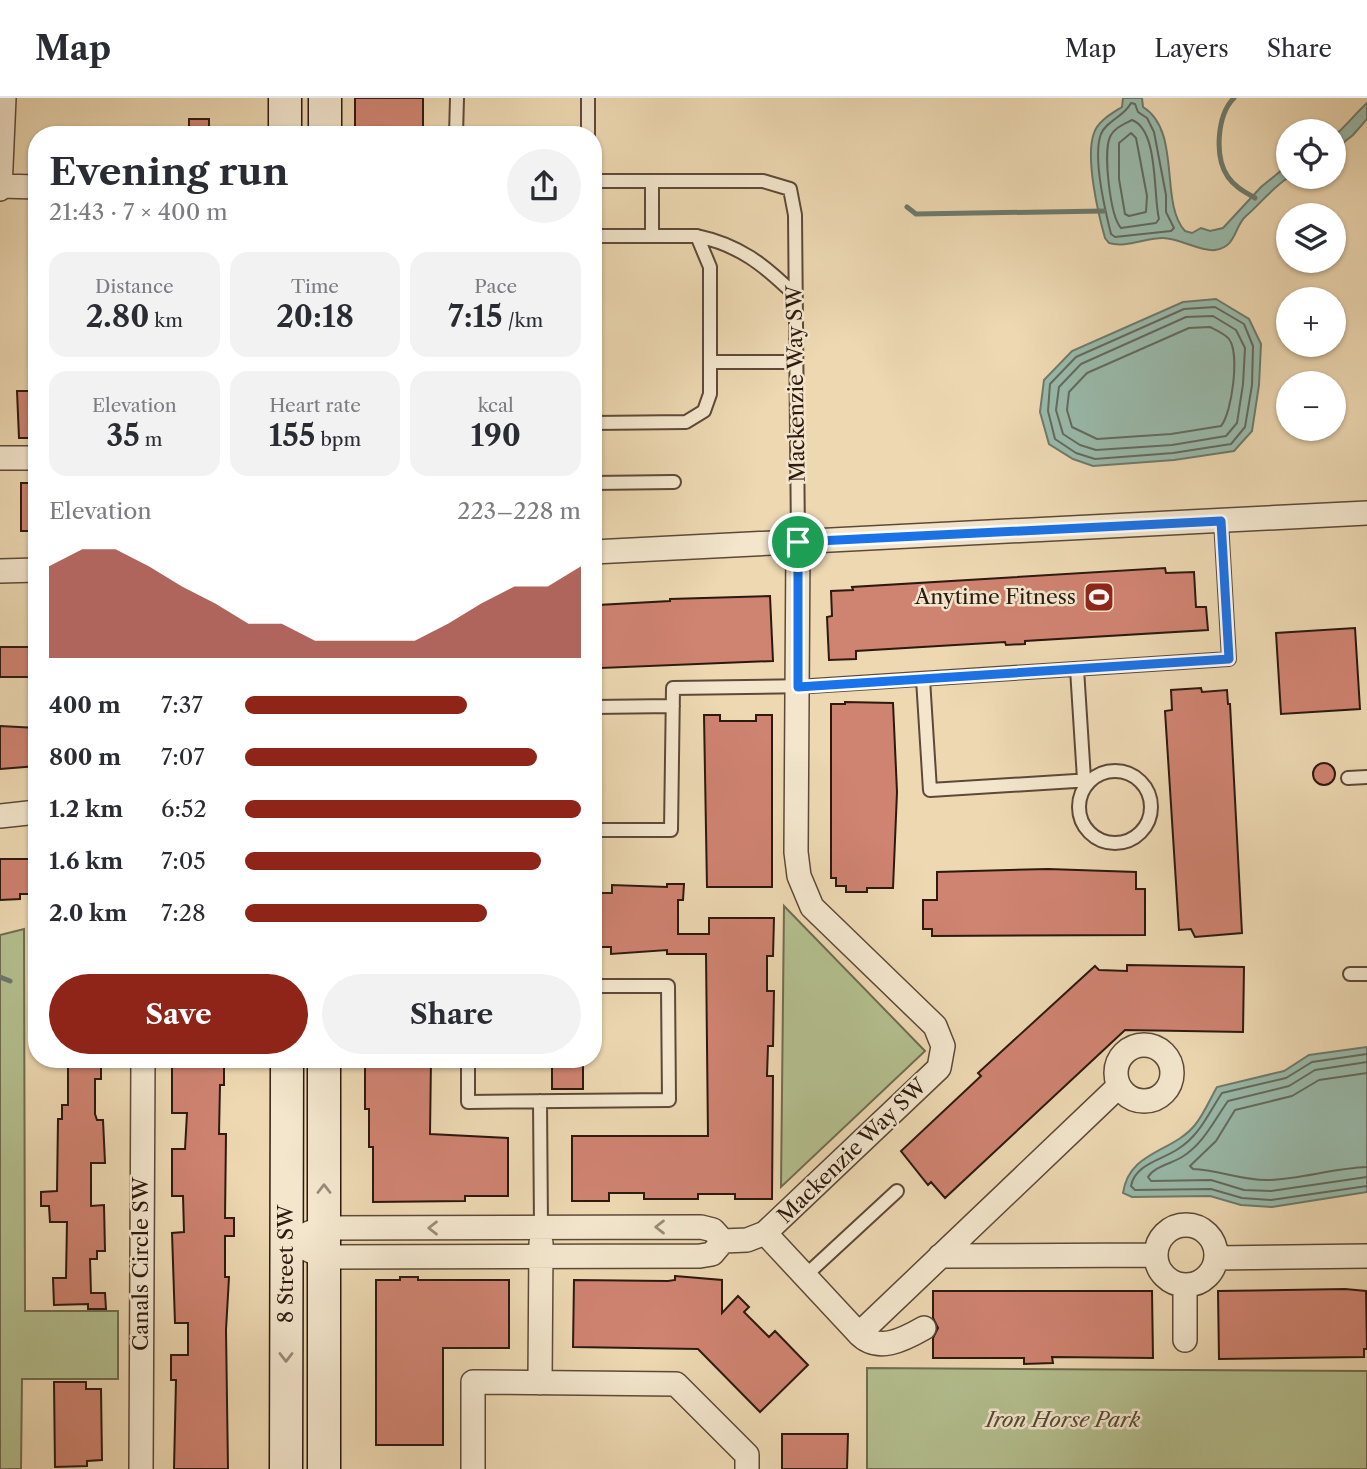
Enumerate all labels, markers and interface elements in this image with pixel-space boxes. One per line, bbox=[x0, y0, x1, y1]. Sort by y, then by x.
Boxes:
text: Map bbox=[35, 28, 111, 69]
text: Map bbox=[1065, 34, 1116, 63]
text: Layers bbox=[1154, 34, 1229, 63]
text: Share bbox=[1267, 34, 1332, 63]
map controls bbox=[1276, 119, 1346, 441]
button: locate bbox=[1276, 119, 1346, 189]
text: Evening run bbox=[49, 148, 289, 195]
button: share bbox=[507, 149, 581, 223]
text: 21:43 · 7 × 400 m bbox=[49, 198, 228, 226]
button: layers bbox=[1276, 203, 1346, 273]
text: Distance bbox=[95, 275, 174, 298]
text: Time bbox=[291, 275, 339, 298]
text: Pace bbox=[474, 275, 517, 298]
street label: Mackenzie Way SW bbox=[781, 284, 810, 483]
button: + bbox=[1276, 287, 1346, 357]
text: 2.80 bbox=[86, 298, 149, 335]
text: 20:18 bbox=[276, 298, 354, 335]
text: 7:15 bbox=[448, 298, 503, 335]
text: km bbox=[149, 309, 183, 332]
text: /km bbox=[503, 309, 543, 332]
button: − bbox=[1276, 371, 1346, 441]
text: Elevation bbox=[92, 394, 177, 417]
text: Heart rate bbox=[269, 394, 361, 417]
text: kcal bbox=[478, 394, 514, 417]
text: 35 bbox=[106, 417, 140, 454]
text: 155 bbox=[269, 417, 315, 454]
text: 190 bbox=[470, 417, 521, 454]
text: m bbox=[140, 428, 162, 451]
text: bpm bbox=[315, 428, 361, 451]
text: Elevation bbox=[49, 497, 152, 525]
text: 223–228 m bbox=[457, 497, 581, 525]
pin bbox=[768, 512, 828, 572]
icon: arrive bbox=[779, 523, 817, 561]
sports icon: Anytime Fitness bbox=[1082, 580, 1116, 614]
place label: Anytime Fitness bbox=[914, 584, 1076, 609]
text: 400 m bbox=[49, 691, 121, 719]
text: 7:37 bbox=[161, 691, 203, 719]
text: 800 m bbox=[49, 743, 121, 771]
text: 7:07 bbox=[161, 743, 205, 771]
text: 1.2 km bbox=[49, 795, 123, 823]
text: 6:52 bbox=[161, 795, 207, 823]
text: 1.6 km bbox=[49, 847, 123, 875]
text: 7:05 bbox=[161, 847, 206, 875]
text: 2.0 km bbox=[49, 899, 127, 927]
text: 7:28 bbox=[161, 899, 206, 927]
button: Save bbox=[49, 974, 308, 1054]
button: Share bbox=[322, 974, 581, 1054]
street label: Mackenzie Way SW bbox=[772, 1073, 932, 1228]
street label: Canals Circle SW bbox=[128, 1176, 153, 1351]
one-way arrow bbox=[316, 1183, 332, 1193]
street label: 8 Street SW bbox=[273, 1204, 298, 1323]
one-way arrow bbox=[654, 1219, 665, 1235]
one-way arrow bbox=[427, 1220, 437, 1236]
one-way arrow bbox=[278, 1352, 294, 1363]
park label: Iron Horse Park bbox=[984, 1407, 1140, 1432]

